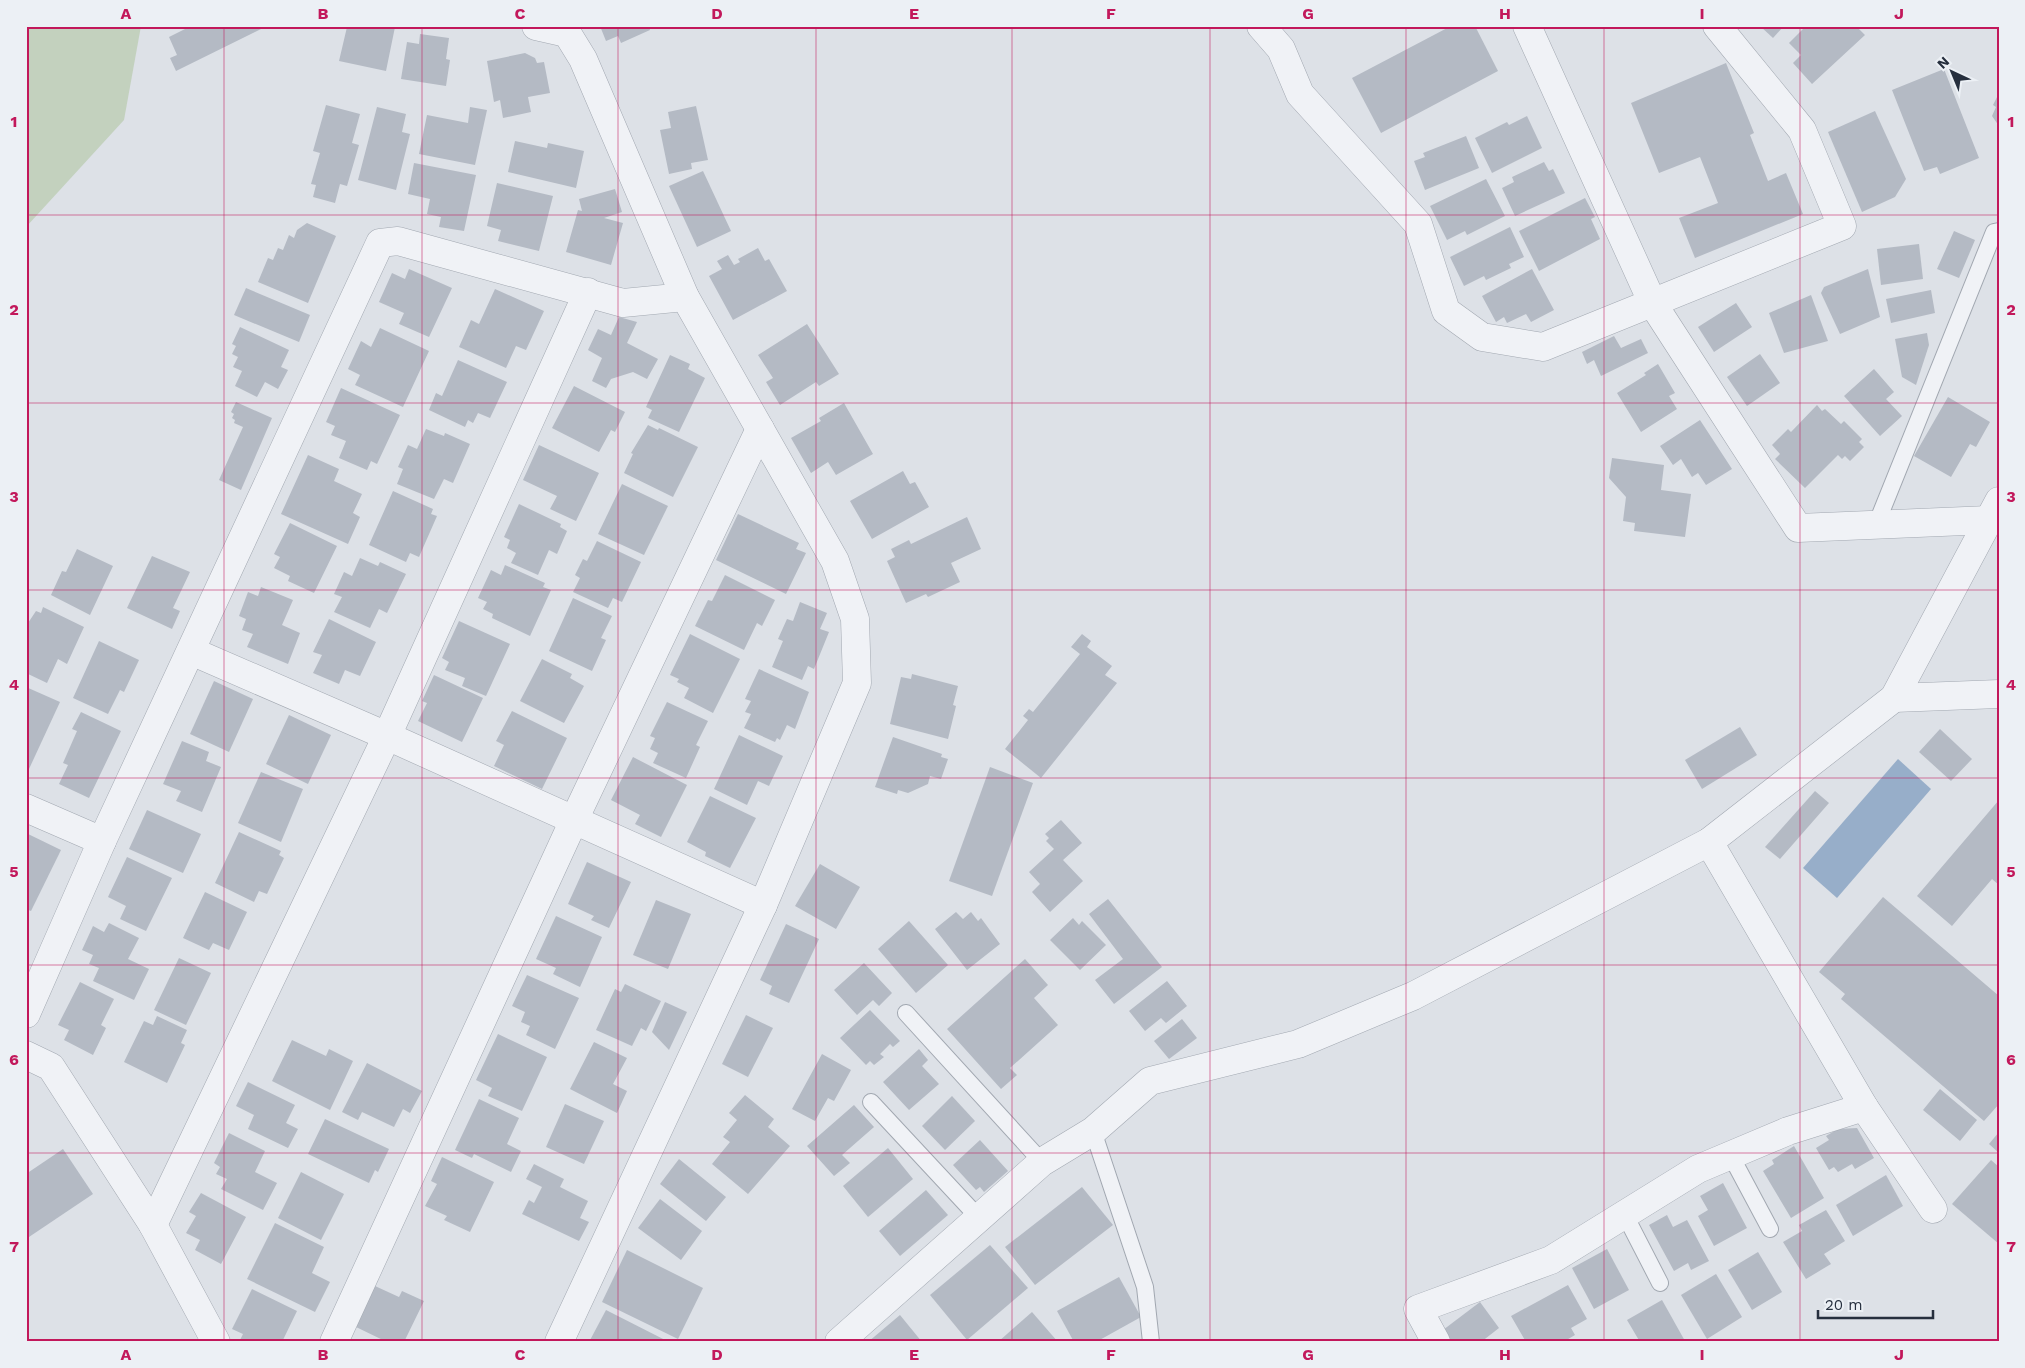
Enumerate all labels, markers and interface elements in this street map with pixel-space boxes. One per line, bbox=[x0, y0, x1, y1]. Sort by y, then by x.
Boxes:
text: A bbox=[121, 4, 132, 23]
text: B bbox=[318, 4, 329, 23]
text: C bbox=[515, 4, 526, 23]
text: D bbox=[711, 4, 723, 23]
text: E bbox=[909, 4, 919, 23]
text: F bbox=[1106, 4, 1116, 23]
text: G bbox=[1302, 4, 1314, 23]
text: H bbox=[1499, 4, 1511, 23]
text: I bbox=[1699, 4, 1705, 23]
text: J bbox=[1894, 4, 1904, 23]
north arrow bbox=[1928, 48, 1978, 98]
text: N bbox=[1934, 53, 1952, 72]
text: 1 bbox=[11, 112, 17, 131]
text: 1 bbox=[2008, 112, 2014, 131]
text: 2 bbox=[9, 300, 19, 319]
text: 2 bbox=[2006, 300, 2016, 319]
text: 3 bbox=[9, 487, 19, 506]
text: 3 bbox=[2006, 487, 2016, 506]
text: 4 bbox=[9, 675, 19, 694]
text: 4 bbox=[2006, 675, 2016, 694]
text: 5 bbox=[9, 862, 19, 881]
text: 5 bbox=[2006, 862, 2016, 881]
text: 6 bbox=[9, 1050, 19, 1069]
text: 6 bbox=[2006, 1050, 2016, 1069]
text: 7 bbox=[9, 1237, 19, 1256]
text: 7 bbox=[2006, 1237, 2016, 1256]
scale bar bbox=[1818, 1288, 1932, 1320]
text: 20 m bbox=[1825, 1296, 1863, 1314]
text: A bbox=[121, 1345, 132, 1364]
text: B bbox=[318, 1345, 329, 1364]
text: C bbox=[515, 1345, 526, 1364]
text: D bbox=[711, 1345, 723, 1364]
text: E bbox=[909, 1345, 919, 1364]
text: F bbox=[1106, 1345, 1116, 1364]
text: G bbox=[1302, 1345, 1314, 1364]
text: H bbox=[1499, 1345, 1511, 1364]
text: I bbox=[1699, 1345, 1705, 1364]
text: J bbox=[1894, 1345, 1904, 1364]

